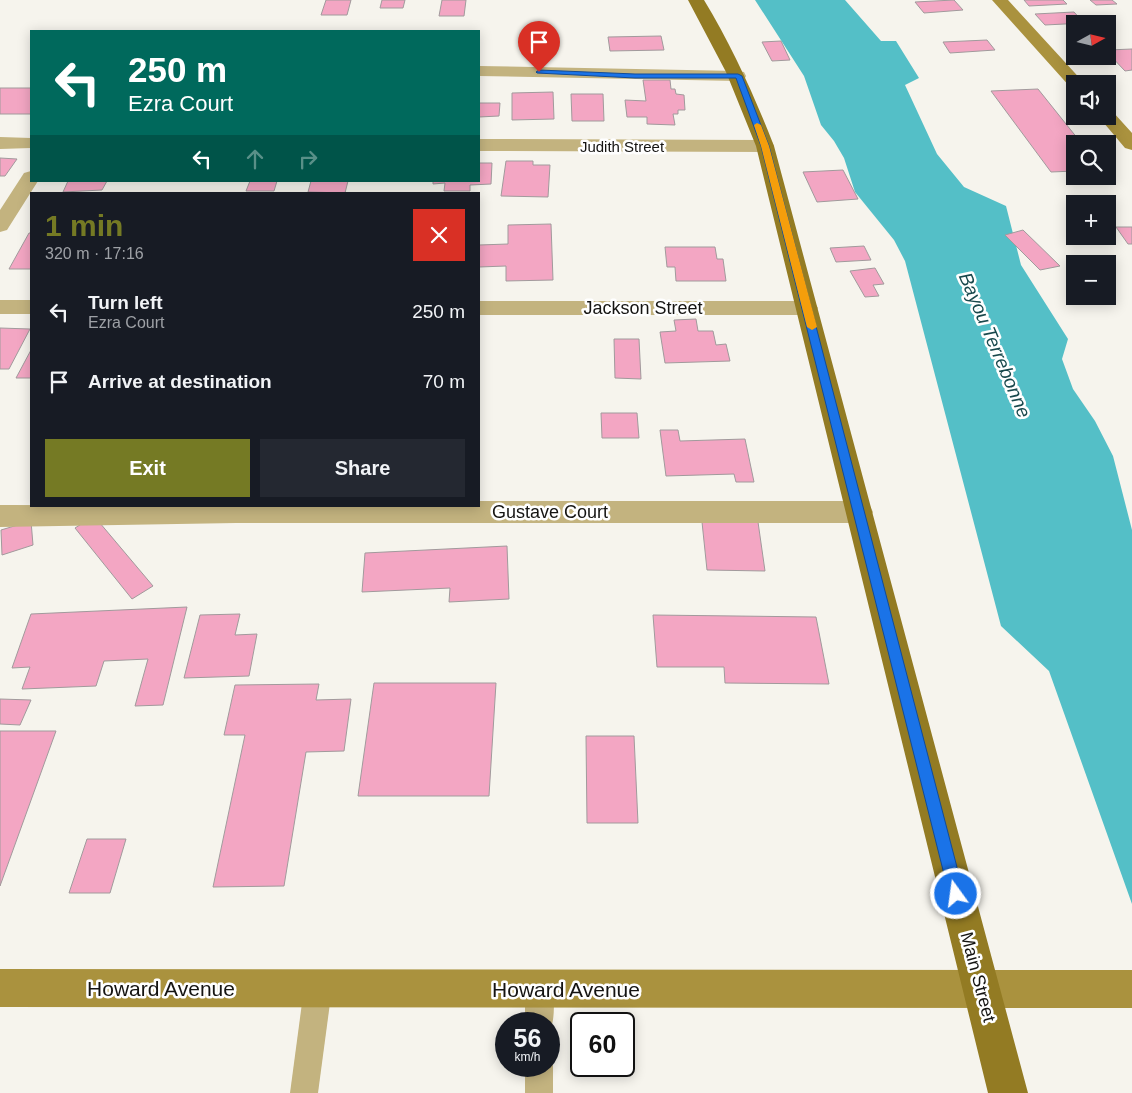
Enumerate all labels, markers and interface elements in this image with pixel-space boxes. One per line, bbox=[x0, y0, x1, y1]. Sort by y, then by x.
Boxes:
north arrow bbox=[1066, 15, 1116, 65]
map controls bbox=[1066, 15, 1116, 305]
pin bbox=[518, 21, 560, 72]
icon: arrive bbox=[525, 28, 553, 56]
icon: left bbox=[45, 50, 110, 115]
text: 250 m bbox=[128, 50, 227, 89]
button: sound bbox=[1066, 75, 1116, 125]
text: Ezra Court bbox=[128, 91, 233, 116]
button: search bbox=[1066, 135, 1116, 185]
street label: Judith Street bbox=[580, 138, 665, 155]
icon: left bbox=[188, 145, 216, 173]
icon: ahead bbox=[241, 145, 269, 173]
icon: right bbox=[294, 145, 322, 173]
button: + bbox=[1066, 195, 1116, 245]
text: 1 min bbox=[45, 209, 123, 242]
button: close bbox=[413, 209, 465, 261]
text: 320 m · 17:16 bbox=[45, 245, 144, 262]
button: − bbox=[1066, 255, 1116, 305]
water label: Bayou Terrebonne bbox=[955, 269, 1035, 421]
text: Turn left bbox=[88, 292, 163, 313]
icon: left bbox=[45, 298, 73, 326]
street label: Jackson Street bbox=[583, 298, 703, 318]
text: 250 m bbox=[412, 301, 465, 322]
text: Ezra Court bbox=[88, 314, 164, 331]
icon: arrive bbox=[45, 368, 73, 396]
text: Arrive at destination bbox=[88, 371, 272, 392]
text: 70 m bbox=[423, 371, 465, 392]
button: Exit bbox=[45, 439, 250, 497]
button: Share bbox=[260, 439, 465, 497]
street label: Gustave Court bbox=[492, 502, 608, 522]
position arrow bbox=[929, 867, 981, 919]
street label: Main Street bbox=[956, 930, 1000, 1024]
street label: Howard Avenue bbox=[87, 977, 235, 1000]
street label: Howard Avenue bbox=[492, 978, 640, 1001]
speed limit sign: 60 bbox=[570, 1012, 635, 1077]
text: 56 bbox=[514, 1024, 541, 1052]
text: km/h bbox=[514, 1050, 541, 1064]

